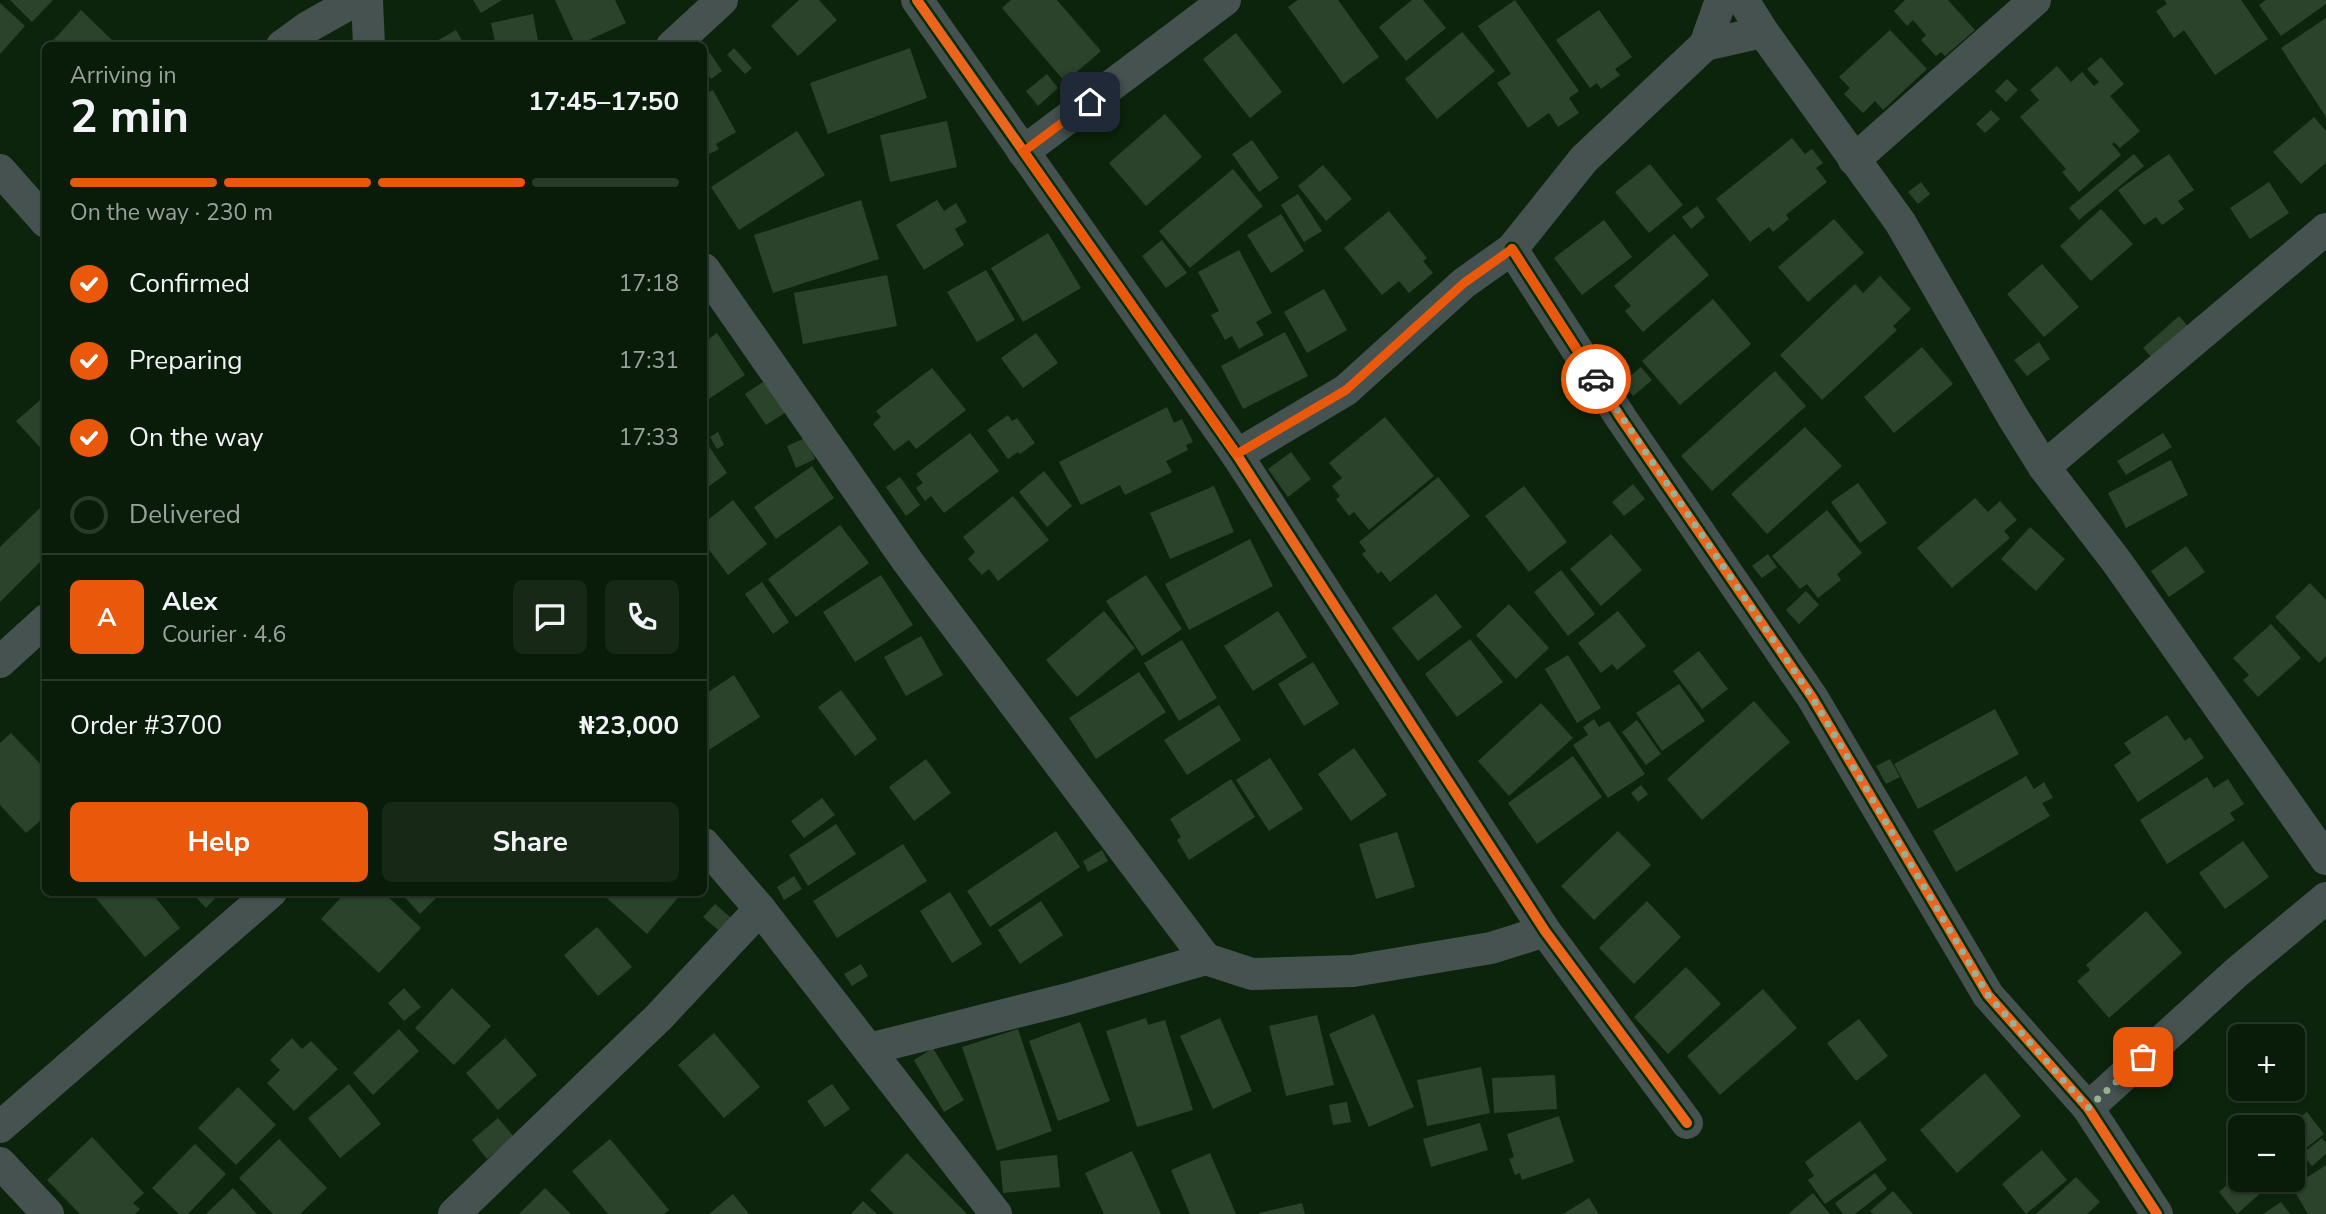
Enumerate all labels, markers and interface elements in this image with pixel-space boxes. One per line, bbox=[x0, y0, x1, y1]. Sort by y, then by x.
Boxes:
text: Arriving in bbox=[70, 60, 177, 91]
pin bbox=[1060, 72, 1120, 132]
icon: home bbox=[1071, 83, 1109, 121]
text: 17:45–17:50 bbox=[528, 84, 679, 119]
text: 2 min bbox=[70, 85, 189, 148]
text: On the way · 230 m bbox=[70, 197, 273, 228]
icon: check bbox=[70, 265, 108, 303]
text: Confirmed bbox=[129, 266, 250, 301]
text: 17:18 bbox=[619, 268, 679, 299]
icon: check bbox=[70, 342, 108, 380]
text: Preparing bbox=[129, 343, 242, 378]
courier bbox=[1561, 344, 1631, 414]
text: 17:31 bbox=[619, 345, 679, 376]
icon: car bbox=[1577, 360, 1615, 398]
icon: check bbox=[70, 419, 108, 457]
text: On the way bbox=[129, 420, 263, 455]
text: 17:33 bbox=[619, 422, 679, 453]
text: Delivered bbox=[129, 497, 241, 532]
button: chat bbox=[513, 580, 587, 654]
button: phone bbox=[605, 580, 679, 654]
text: Alex bbox=[162, 584, 218, 619]
text: A bbox=[97, 600, 117, 635]
text: Courier · 4.6 bbox=[162, 619, 286, 650]
text: Order #3700 bbox=[70, 708, 222, 743]
text: ₦23,000 bbox=[579, 708, 679, 743]
button: Help bbox=[70, 802, 368, 882]
button: Share bbox=[382, 802, 679, 882]
map controls bbox=[2228, 1024, 2305, 1192]
button: + bbox=[2228, 1024, 2305, 1101]
pin bbox=[2113, 1027, 2173, 1087]
icon: bag bbox=[2124, 1038, 2162, 1076]
button: − bbox=[2228, 1115, 2305, 1192]

